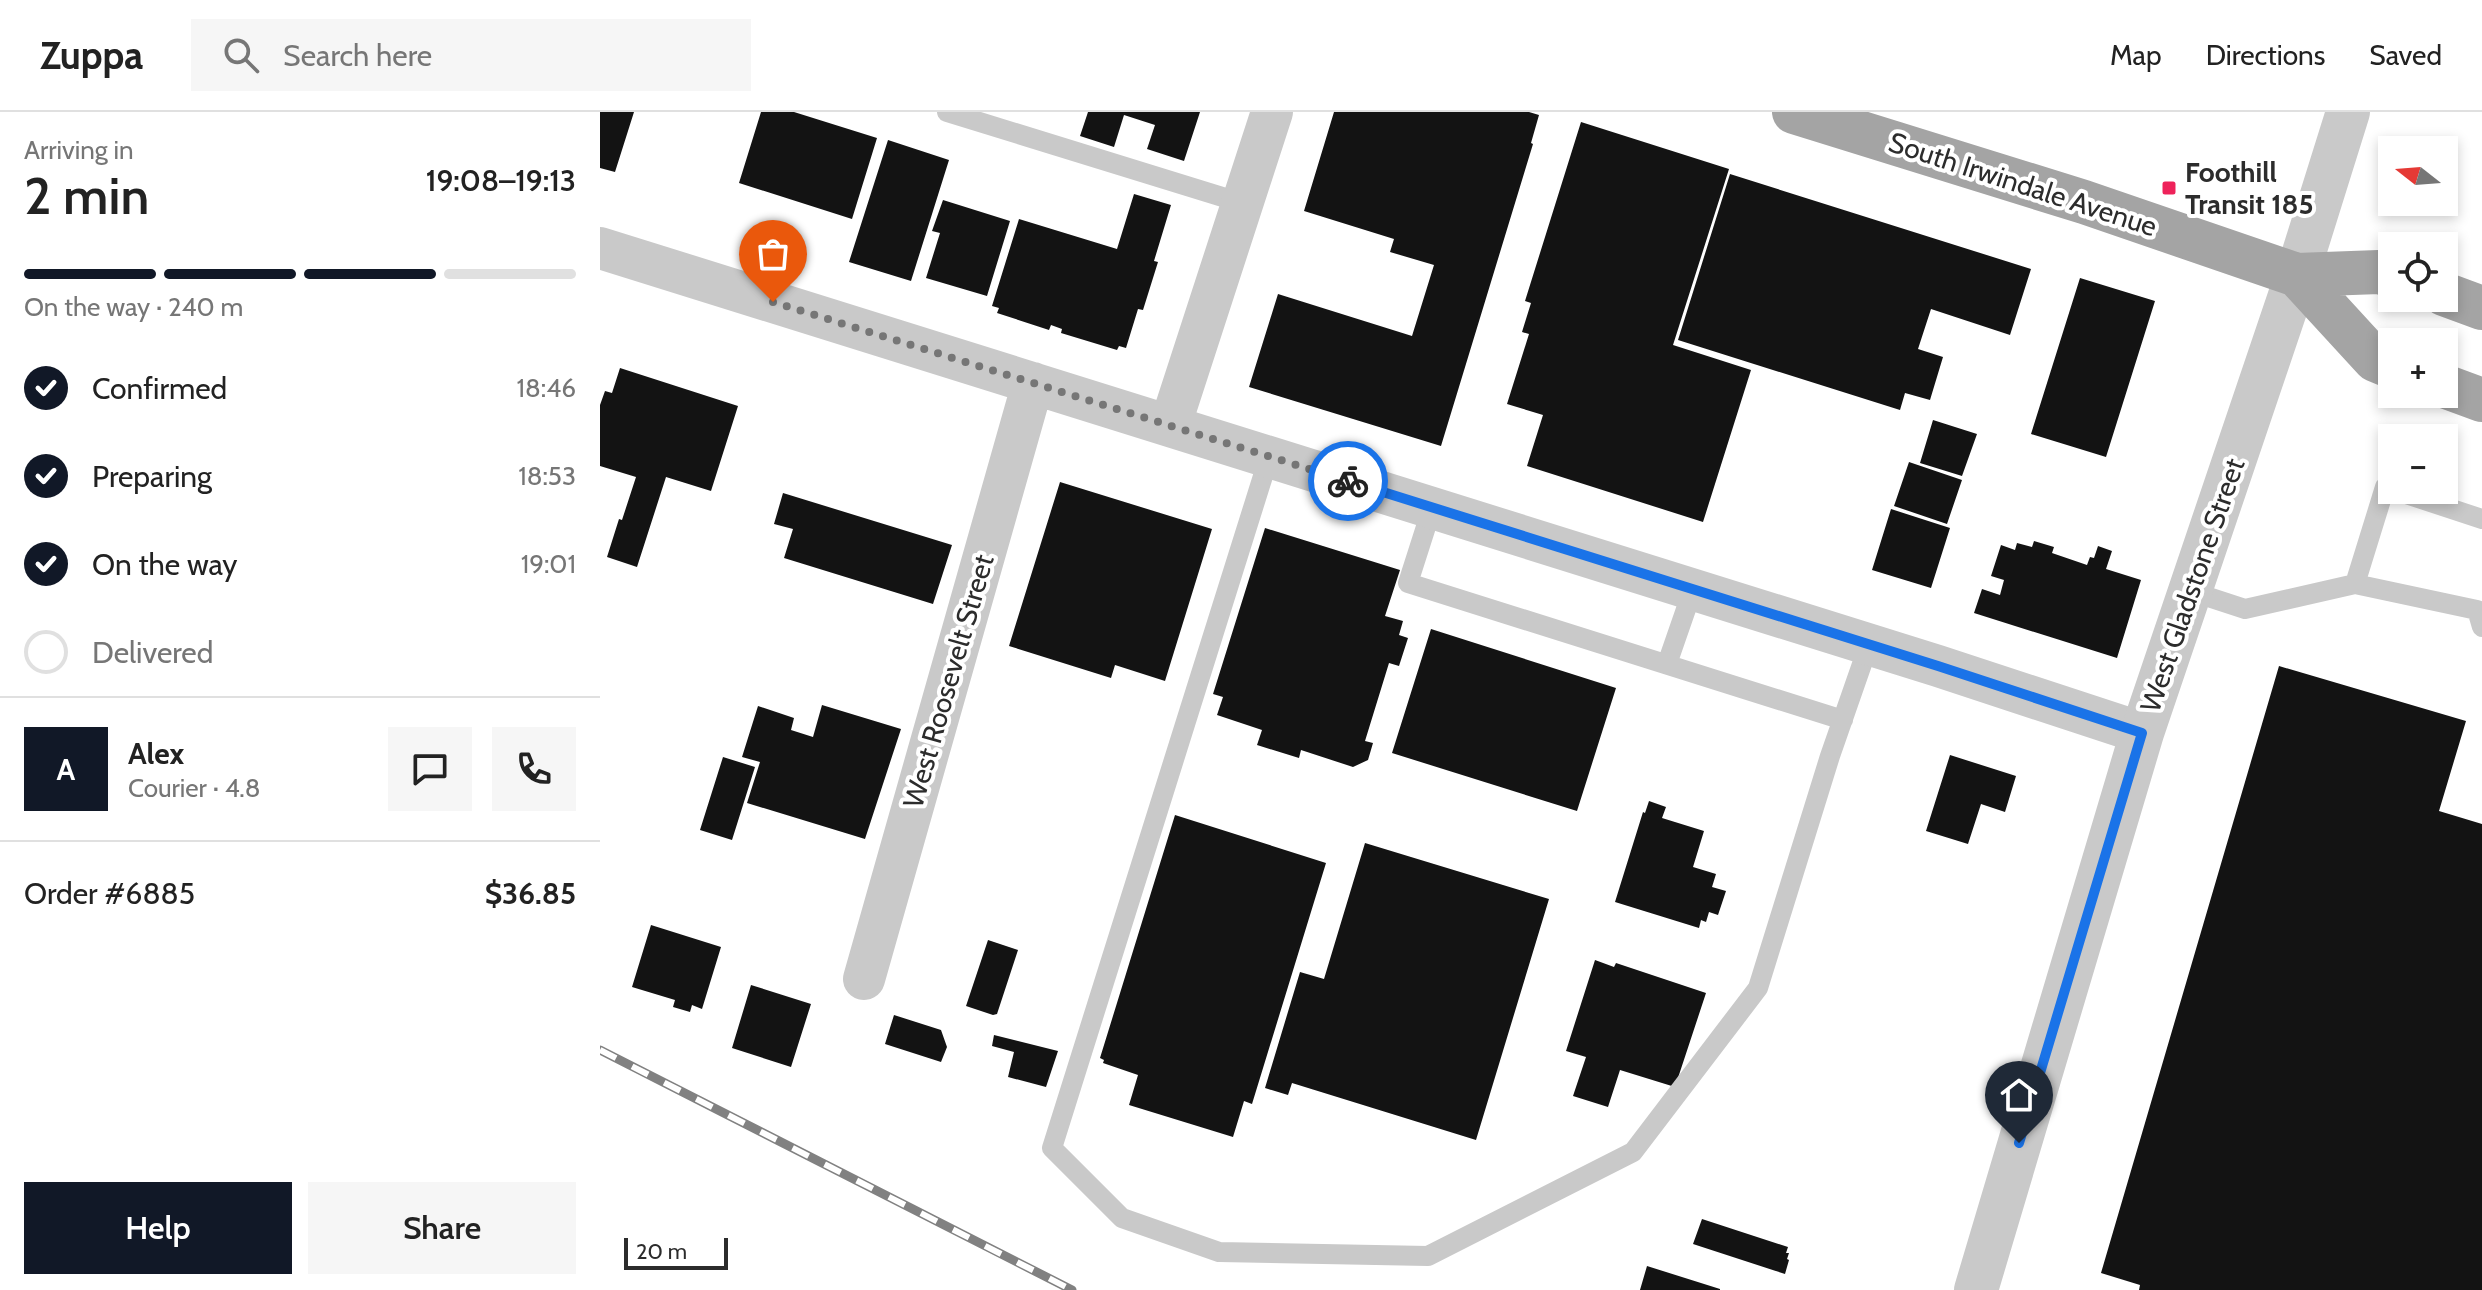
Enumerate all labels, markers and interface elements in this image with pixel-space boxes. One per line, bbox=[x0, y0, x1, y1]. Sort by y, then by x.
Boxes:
search box bbox=[191, 19, 751, 91]
text: Zuppa bbox=[40, 32, 143, 79]
icon: search bbox=[219, 33, 263, 77]
text: Search here bbox=[283, 37, 432, 74]
text: Map bbox=[2110, 38, 2162, 72]
text: Directions bbox=[2206, 38, 2325, 72]
text: Saved bbox=[2369, 38, 2442, 72]
street label: South Irwindale Avenue bbox=[1885, 125, 2161, 243]
text: Arriving in bbox=[24, 134, 134, 166]
north arrow bbox=[2378, 136, 2458, 216]
map controls bbox=[2378, 136, 2458, 504]
place label: Foothill Transit 185 bbox=[2185, 155, 2313, 221]
text: 19:08–19:13 bbox=[426, 162, 576, 199]
text: 2 min bbox=[24, 164, 149, 227]
marker: Foothill Transit 185 bbox=[2160, 179, 2178, 197]
pin bbox=[739, 220, 807, 302]
icon: bag bbox=[751, 232, 795, 276]
button: locate bbox=[2378, 232, 2458, 312]
text: On the way · 240 m bbox=[24, 291, 243, 323]
button: + bbox=[2378, 328, 2458, 408]
icon: check bbox=[24, 366, 68, 410]
text: Confirmed bbox=[92, 370, 227, 407]
text: 18:46 bbox=[517, 372, 576, 404]
button: − bbox=[2378, 424, 2458, 504]
courier bbox=[1308, 441, 1388, 521]
icon: check bbox=[24, 454, 68, 498]
street label: West Gladstone Street bbox=[2133, 454, 2251, 716]
text: Preparing bbox=[92, 458, 212, 495]
icon: bike bbox=[1326, 459, 1370, 503]
text: 18:53 bbox=[518, 460, 576, 492]
icon: check bbox=[24, 542, 68, 586]
text: On the way bbox=[92, 546, 237, 583]
text: 19:01 bbox=[521, 548, 576, 580]
street label: West Roosevelt Street bbox=[896, 550, 1000, 812]
text: Delivered bbox=[92, 634, 213, 671]
button: chat bbox=[388, 727, 472, 811]
button: phone bbox=[492, 727, 576, 811]
text: Alex bbox=[128, 735, 184, 772]
text: A bbox=[57, 751, 75, 788]
text: Courier · 4.8 bbox=[128, 772, 261, 804]
text: Order #6885 bbox=[24, 875, 195, 912]
text: $36.85 bbox=[485, 875, 576, 912]
pin bbox=[1985, 1061, 2053, 1143]
icon: home bbox=[1997, 1073, 2041, 1117]
button: Help bbox=[24, 1182, 292, 1274]
button: Share bbox=[308, 1182, 576, 1274]
scale bar bbox=[624, 1234, 728, 1270]
text: 20 m bbox=[636, 1238, 687, 1265]

